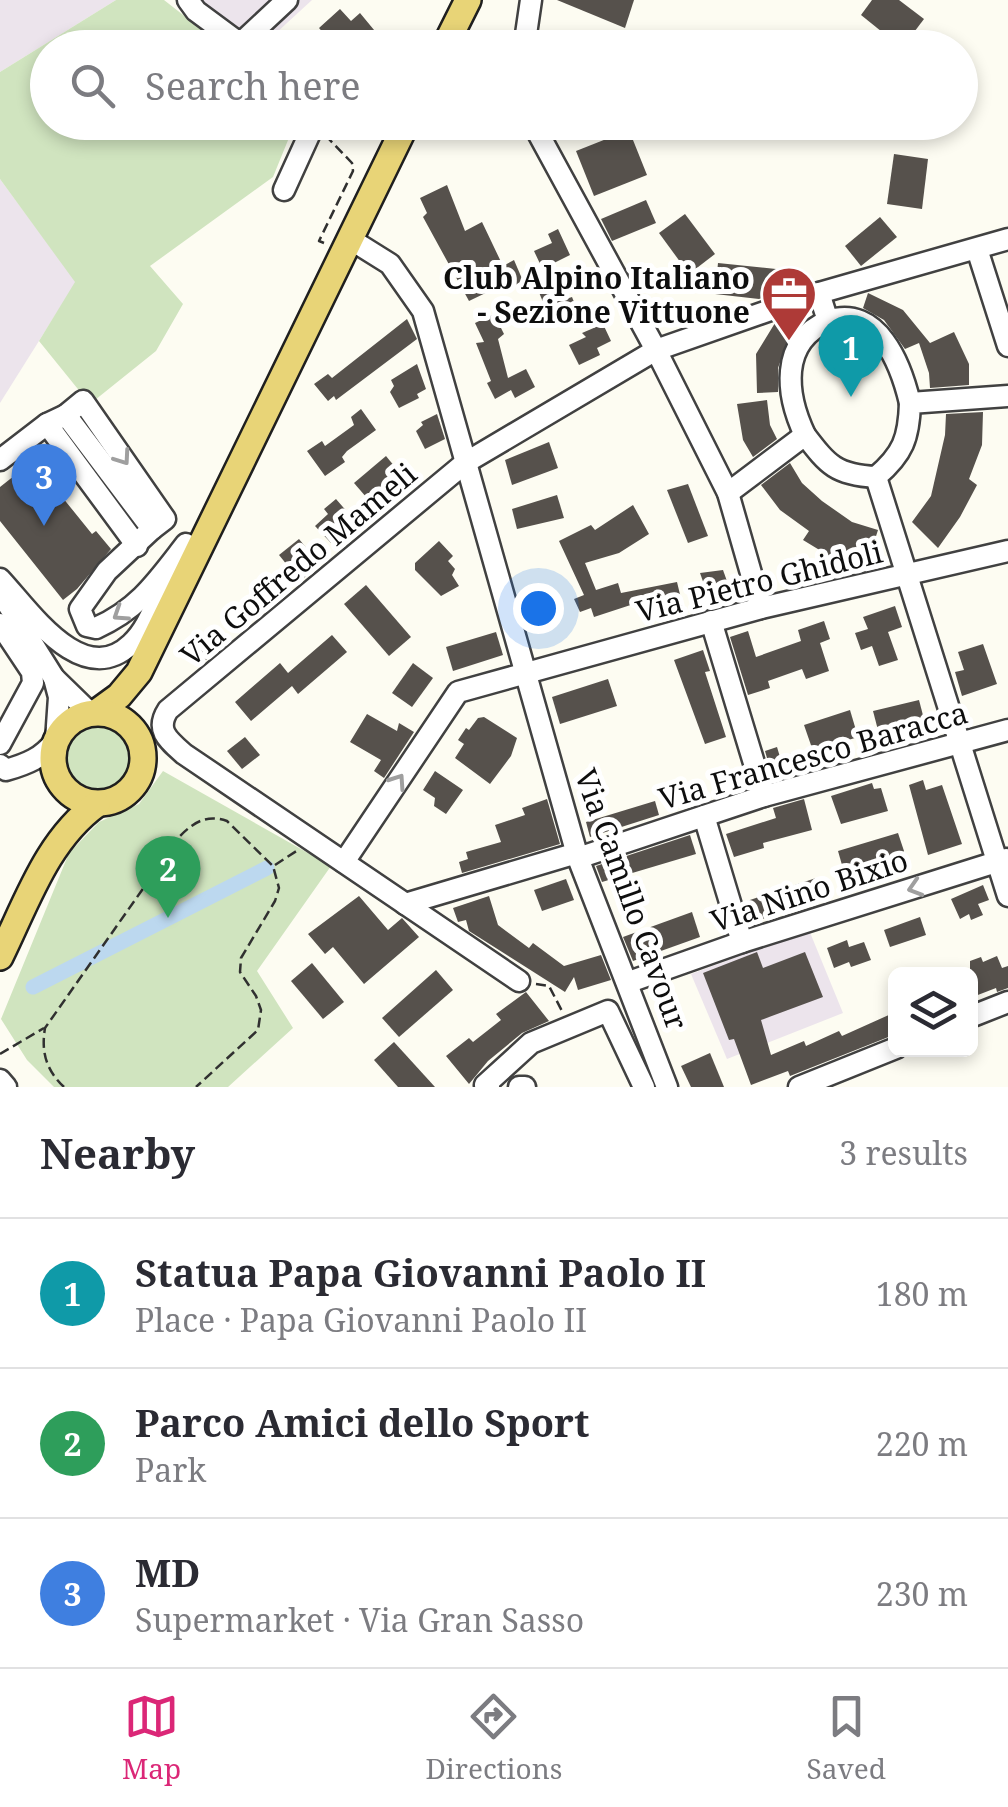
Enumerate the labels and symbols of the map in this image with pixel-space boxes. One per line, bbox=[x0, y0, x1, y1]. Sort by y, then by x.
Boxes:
place label: Club Alpino Italiano - Sezione Vittuone bbox=[443, 257, 750, 332]
office icon: Club Alpino Italiano - Sezione Vittuone bbox=[759, 264, 819, 343]
pin: 1 bbox=[818, 314, 884, 397]
pin: 3 bbox=[12, 444, 76, 526]
one-way arrow bbox=[111, 447, 129, 466]
street label: Via Goffredo Mameli bbox=[171, 453, 425, 675]
street label: Via Pietro Ghidoli bbox=[631, 530, 887, 631]
your location bbox=[513, 583, 564, 634]
one-way arrow bbox=[113, 602, 131, 621]
street label: Via Francesco Baracca bbox=[654, 691, 972, 819]
street label: Via Camillo Cavour bbox=[566, 763, 698, 1035]
one-way arrow bbox=[386, 774, 404, 793]
pin: 2 bbox=[136, 836, 200, 918]
street label: Via Nino Bixio bbox=[705, 839, 913, 941]
one-way arrow bbox=[907, 876, 924, 896]

